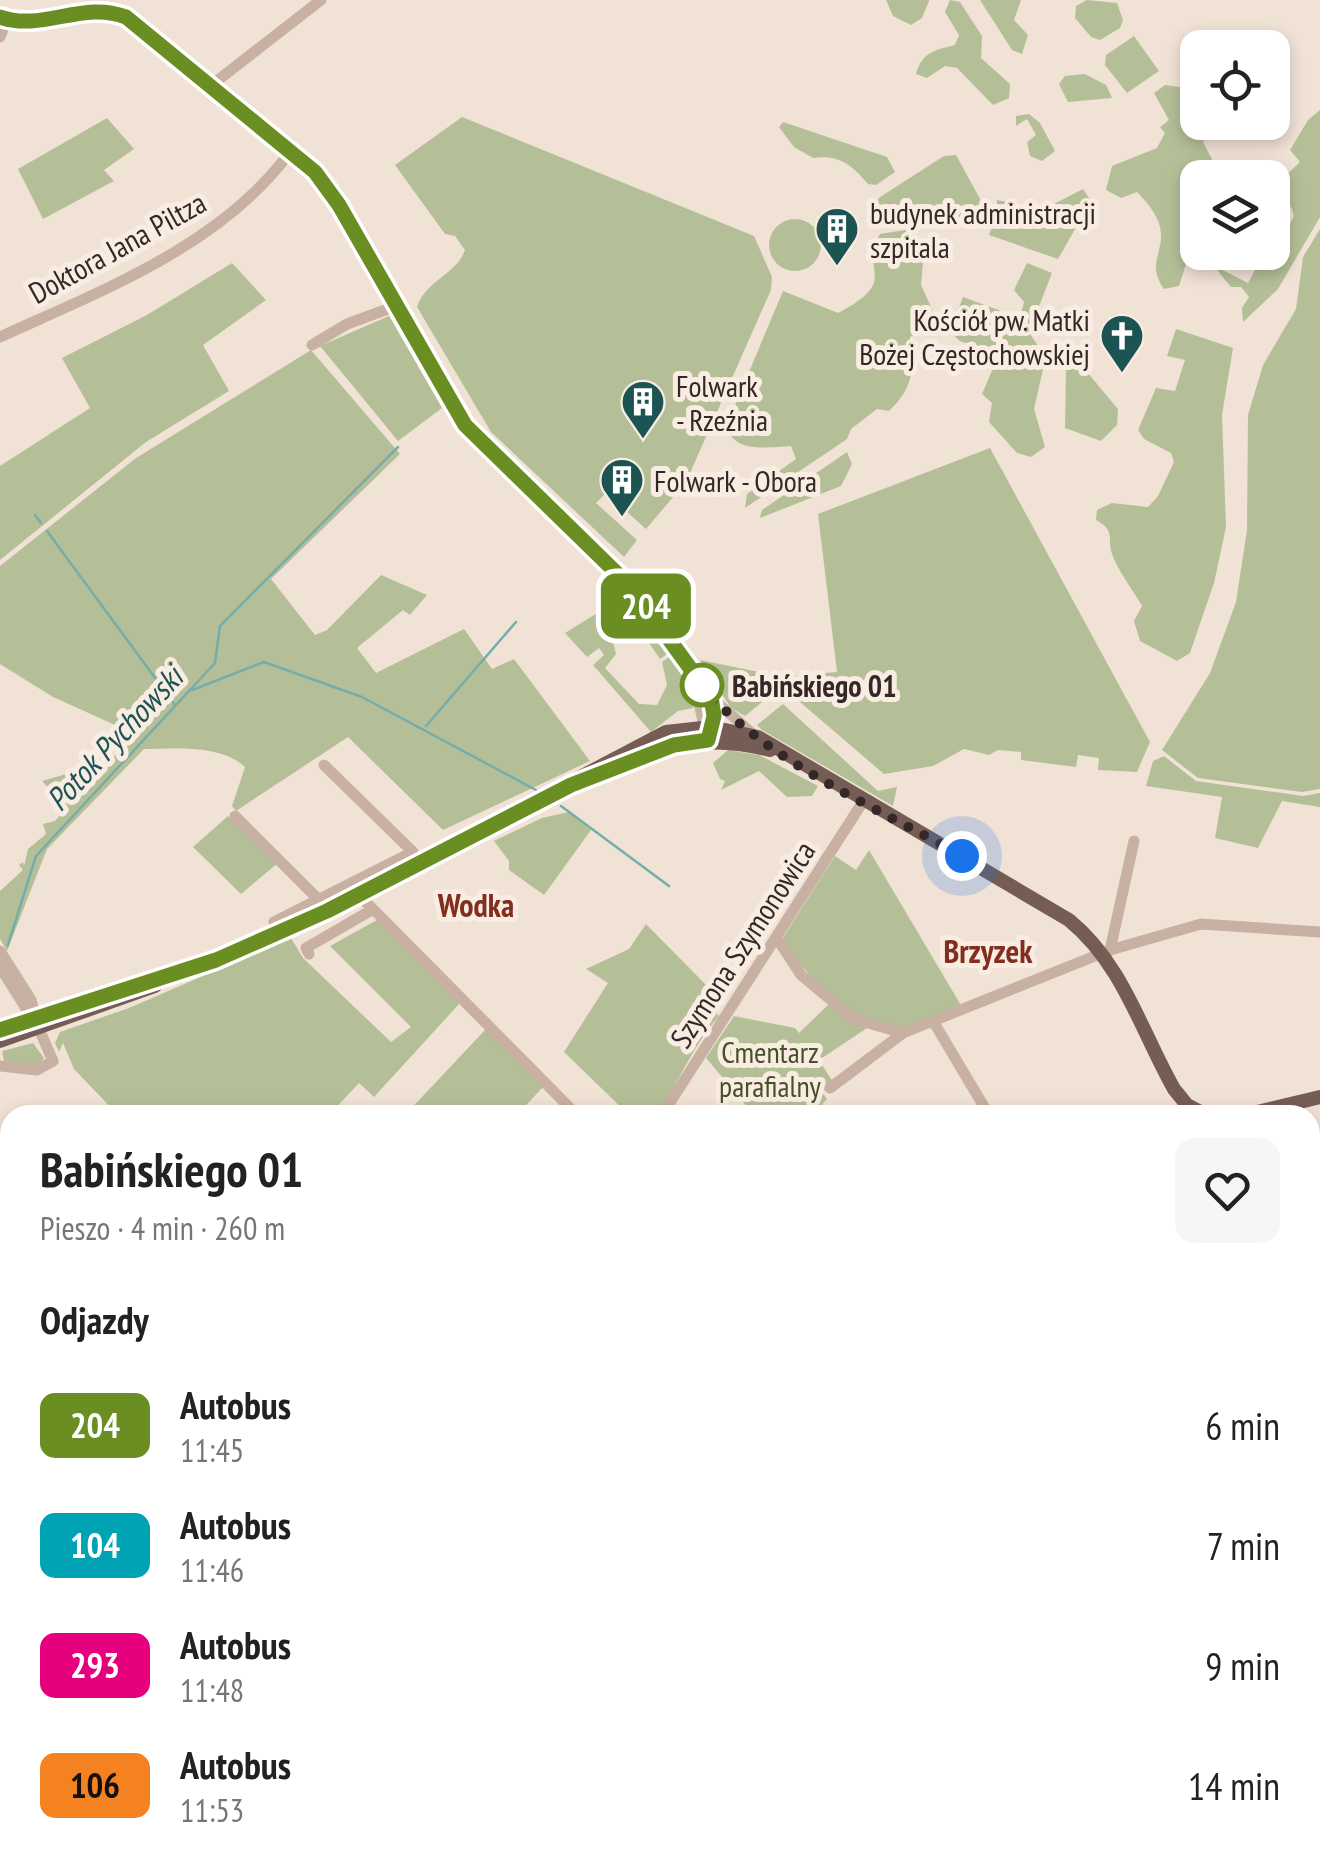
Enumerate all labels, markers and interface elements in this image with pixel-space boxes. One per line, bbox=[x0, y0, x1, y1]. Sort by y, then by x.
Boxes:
map controls bbox=[1180, 30, 1290, 270]
button: locate bbox=[1180, 30, 1290, 140]
button: layers bbox=[1180, 160, 1290, 270]
street label: Doktora Jana Piltza bbox=[22, 182, 212, 312]
place label: budynek administracji szpitala bbox=[870, 193, 1096, 266]
building icon: budynek administracji szpitala bbox=[814, 206, 860, 267]
place label: Kościół pw. Matki Bożej Częstochowskiej bbox=[859, 300, 1090, 373]
church icon: Kościół pw. Matki Bożej Częstochowskiej bbox=[1099, 313, 1145, 374]
place label: Folwark - Rzeźnia bbox=[676, 366, 768, 439]
building icon: Folwark - Rzeźnia bbox=[620, 379, 666, 440]
building icon: Folwark - Obora bbox=[599, 457, 645, 518]
place label: Folwark - Obora bbox=[654, 461, 817, 500]
line badge: 204 bbox=[588, 574, 704, 638]
text: 204 bbox=[621, 583, 671, 629]
water label: Potok Pychowski bbox=[36, 654, 194, 819]
marker: Babińskiego 01 bbox=[681, 664, 723, 706]
place label: Babińskiego 01 bbox=[732, 666, 897, 705]
your location bbox=[937, 831, 987, 881]
street label: Szymona Szymonowica bbox=[661, 833, 823, 1055]
district label: Wodka bbox=[437, 884, 514, 926]
district label: Brzyzek bbox=[944, 930, 1033, 972]
park label: Cmentarz parafialny bbox=[719, 1032, 822, 1105]
text: Babińskiego 01 bbox=[40, 1138, 303, 1200]
button: heart bbox=[1175, 1138, 1280, 1243]
text: Pieszo · 4 min · 260 m bbox=[40, 1207, 285, 1249]
text: Odjazdy bbox=[40, 1295, 149, 1344]
text: Autobus bbox=[180, 1380, 291, 1429]
text: 6 min bbox=[1205, 1401, 1280, 1450]
text: 204 bbox=[70, 1402, 120, 1448]
text: 11:45 bbox=[180, 1429, 244, 1471]
text: Autobus bbox=[180, 1500, 291, 1549]
text: 7 min bbox=[1207, 1521, 1280, 1570]
text: 104 bbox=[70, 1522, 120, 1568]
text: 11:46 bbox=[180, 1549, 244, 1591]
text: Autobus bbox=[180, 1620, 291, 1669]
text: 9 min bbox=[1205, 1641, 1280, 1690]
text: 293 bbox=[70, 1642, 120, 1688]
text: 11:48 bbox=[180, 1669, 244, 1711]
text: Autobus bbox=[180, 1740, 291, 1789]
text: 14 min bbox=[1188, 1761, 1280, 1810]
text: 106 bbox=[70, 1762, 120, 1808]
text: 11:53 bbox=[180, 1789, 244, 1831]

